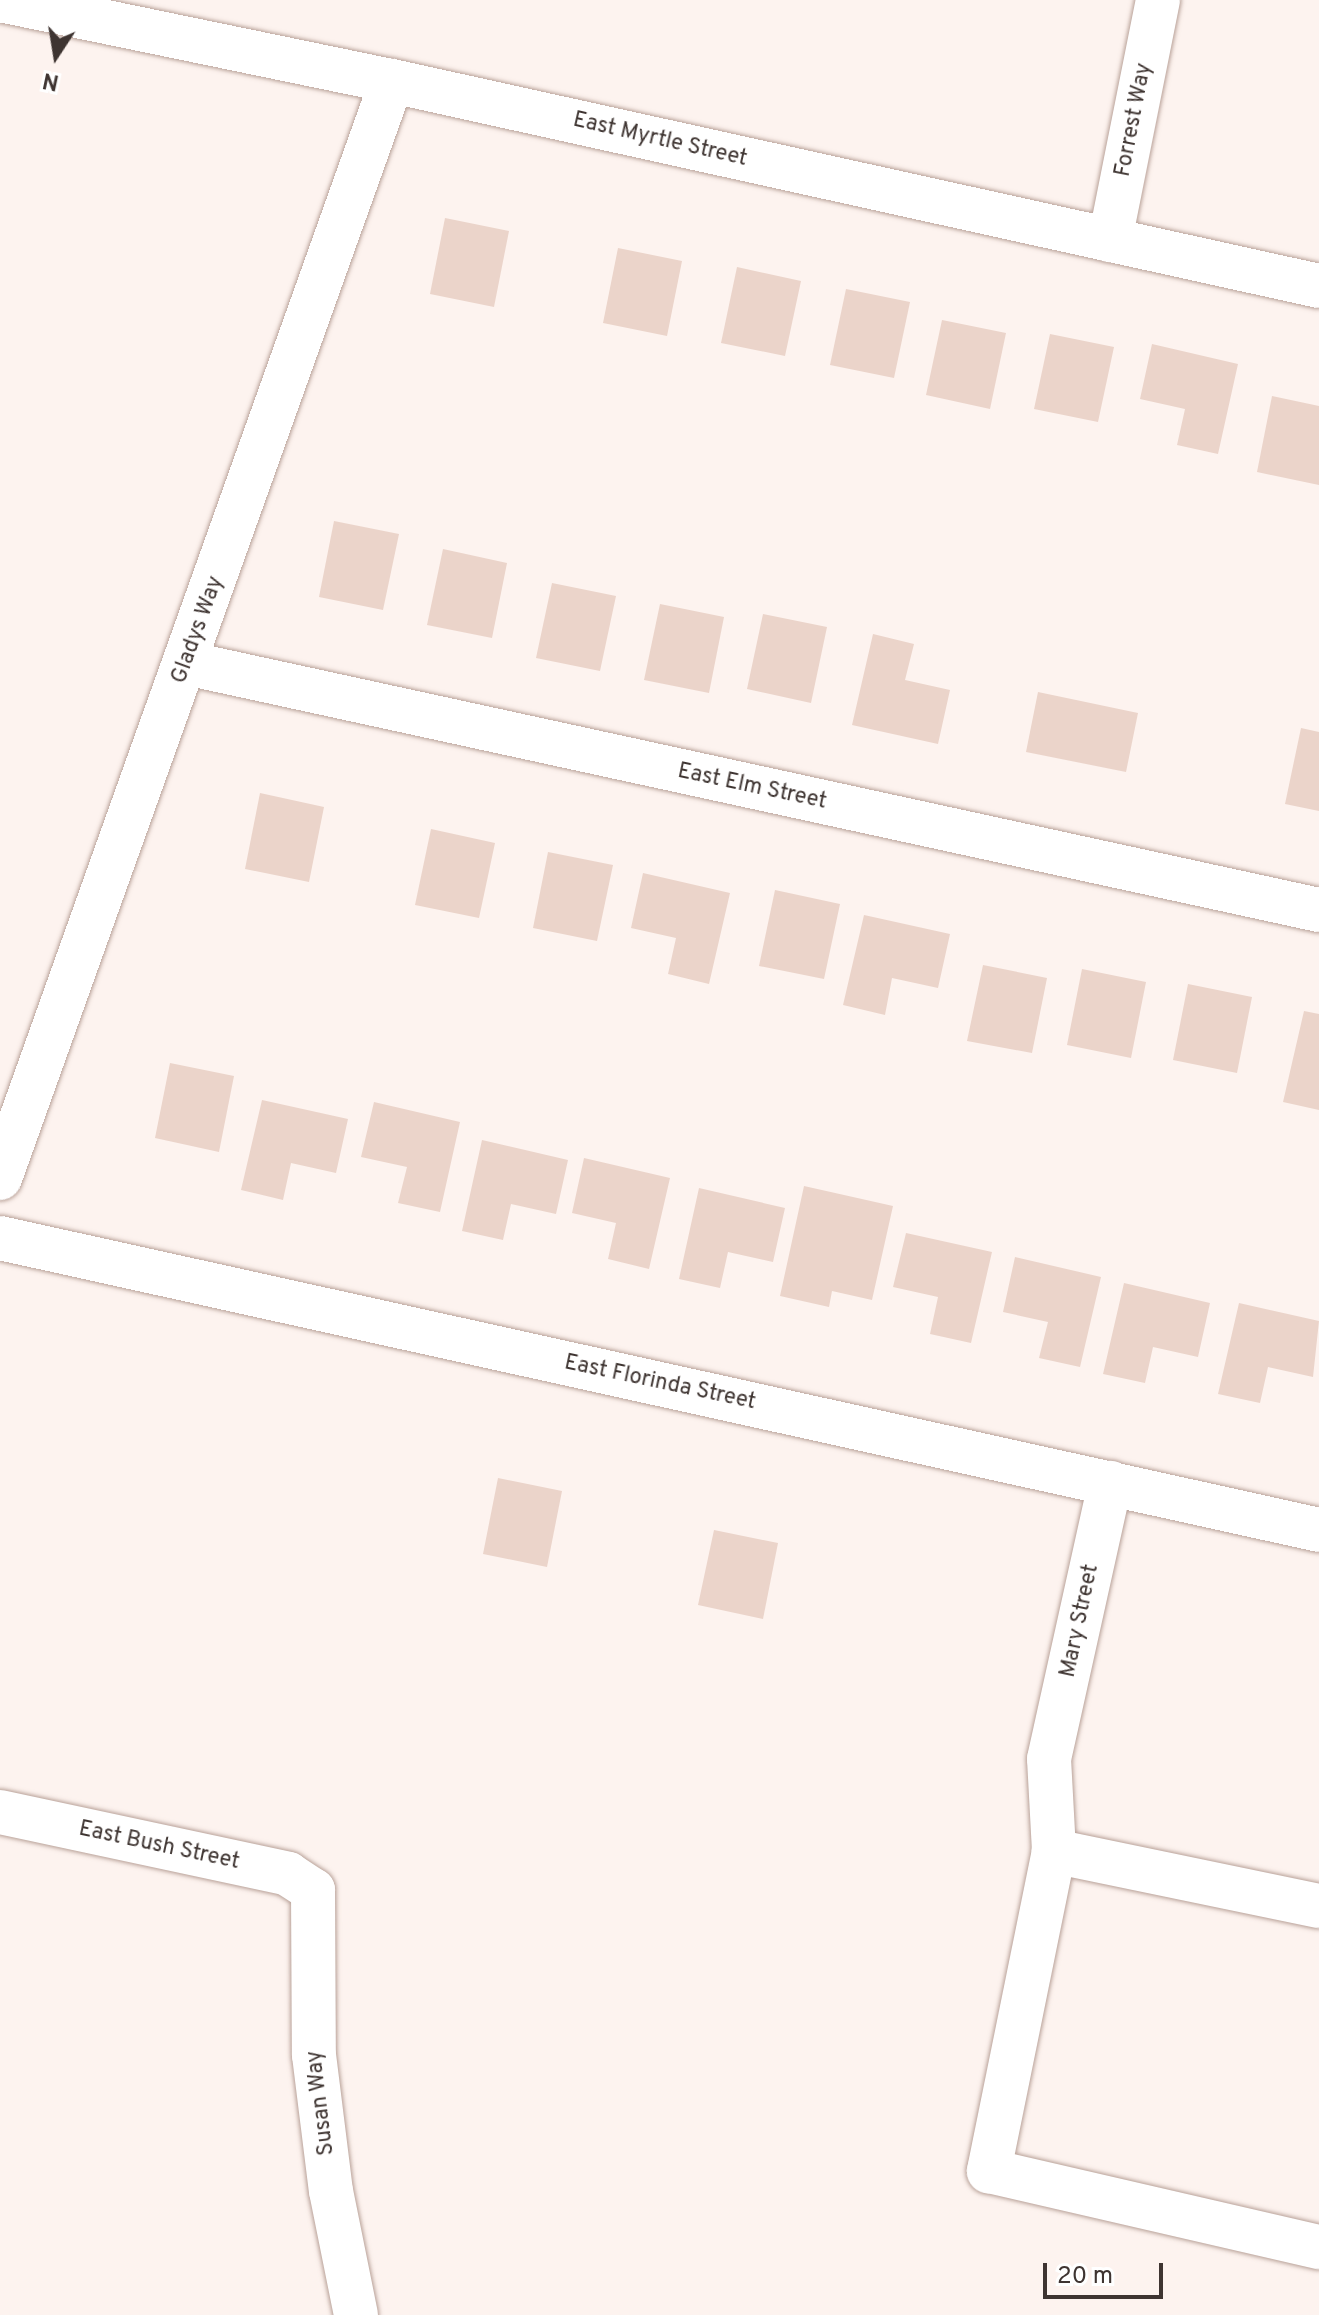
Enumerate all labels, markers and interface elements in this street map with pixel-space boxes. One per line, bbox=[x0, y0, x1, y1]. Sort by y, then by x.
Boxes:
north arrow bbox=[16, 16, 96, 96]
street label: Forrest Way bbox=[1110, 61, 1158, 179]
text: N bbox=[40, 65, 61, 95]
street label: East Myrtle Street bbox=[570, 107, 750, 173]
street label: Gladys Way bbox=[166, 572, 230, 688]
street label: East Elm Street bbox=[675, 758, 829, 816]
street label: East Florinda Street bbox=[562, 1350, 758, 1416]
street label: Mary Street bbox=[1055, 1562, 1105, 1680]
street label: East Bush Street bbox=[76, 1816, 242, 1876]
street label: Susan Way bbox=[301, 2049, 341, 2157]
scale bar bbox=[1047, 2247, 1167, 2297]
text: 20 m bbox=[1057, 2262, 1113, 2292]

